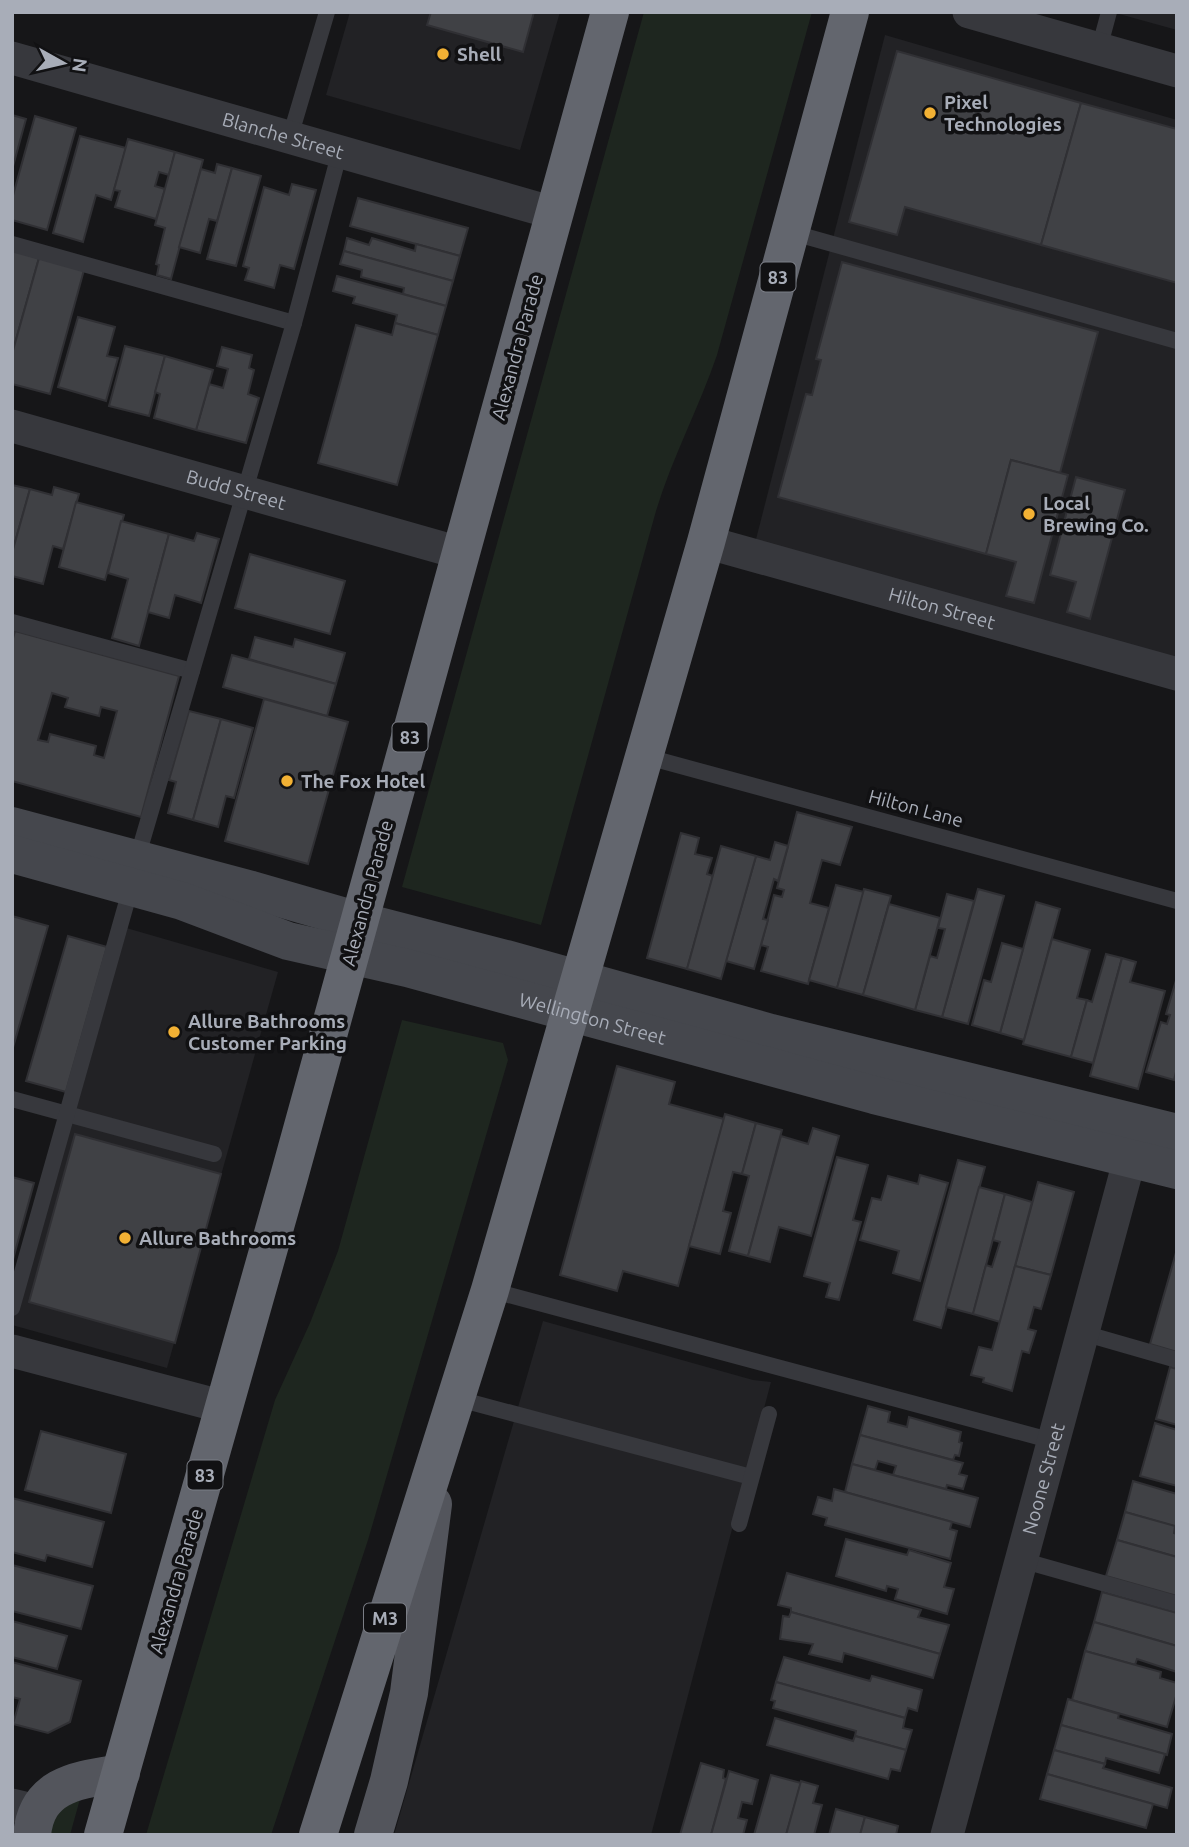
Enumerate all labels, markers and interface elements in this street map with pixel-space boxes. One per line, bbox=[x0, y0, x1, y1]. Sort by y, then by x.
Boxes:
north arrow bbox=[28, 28, 98, 98]
place label: Shell bbox=[457, 43, 502, 65]
marker: Shell bbox=[435, 46, 451, 62]
text: N bbox=[68, 57, 92, 74]
place label: Pixel Technologies bbox=[944, 91, 1062, 135]
marker: Pixel Technologies bbox=[922, 105, 938, 121]
street label: Blanche Street bbox=[220, 108, 347, 164]
road number: 83 bbox=[760, 262, 796, 292]
street label: Alexandra Parade bbox=[487, 272, 547, 422]
street label: Budd Street bbox=[184, 465, 289, 514]
place label: Local Brewing Co. bbox=[1043, 492, 1149, 536]
marker: Local Brewing Co. bbox=[1021, 506, 1037, 522]
street label: Hilton Street bbox=[886, 583, 998, 634]
road number: 83 bbox=[392, 722, 428, 752]
place label: The Fox Hotel bbox=[301, 770, 425, 792]
marker: The Fox Hotel bbox=[279, 773, 295, 789]
street label: Hilton Lane bbox=[866, 785, 966, 831]
street label: Alexandra Parade bbox=[337, 818, 397, 968]
street label: Wellington Street bbox=[517, 988, 669, 1049]
place label: Allure Bathrooms Customer Parking bbox=[188, 1010, 347, 1054]
marker: Allure Bathrooms Customer Parking bbox=[166, 1024, 182, 1040]
place label: Allure Bathrooms bbox=[139, 1227, 296, 1249]
marker: Allure Bathrooms bbox=[117, 1230, 133, 1246]
street label: Noone Street bbox=[1018, 1420, 1069, 1537]
road number: 83 bbox=[188, 1460, 222, 1490]
street label: Alexandra Parade bbox=[145, 1506, 207, 1656]
road number: M3 bbox=[364, 1604, 406, 1632]

